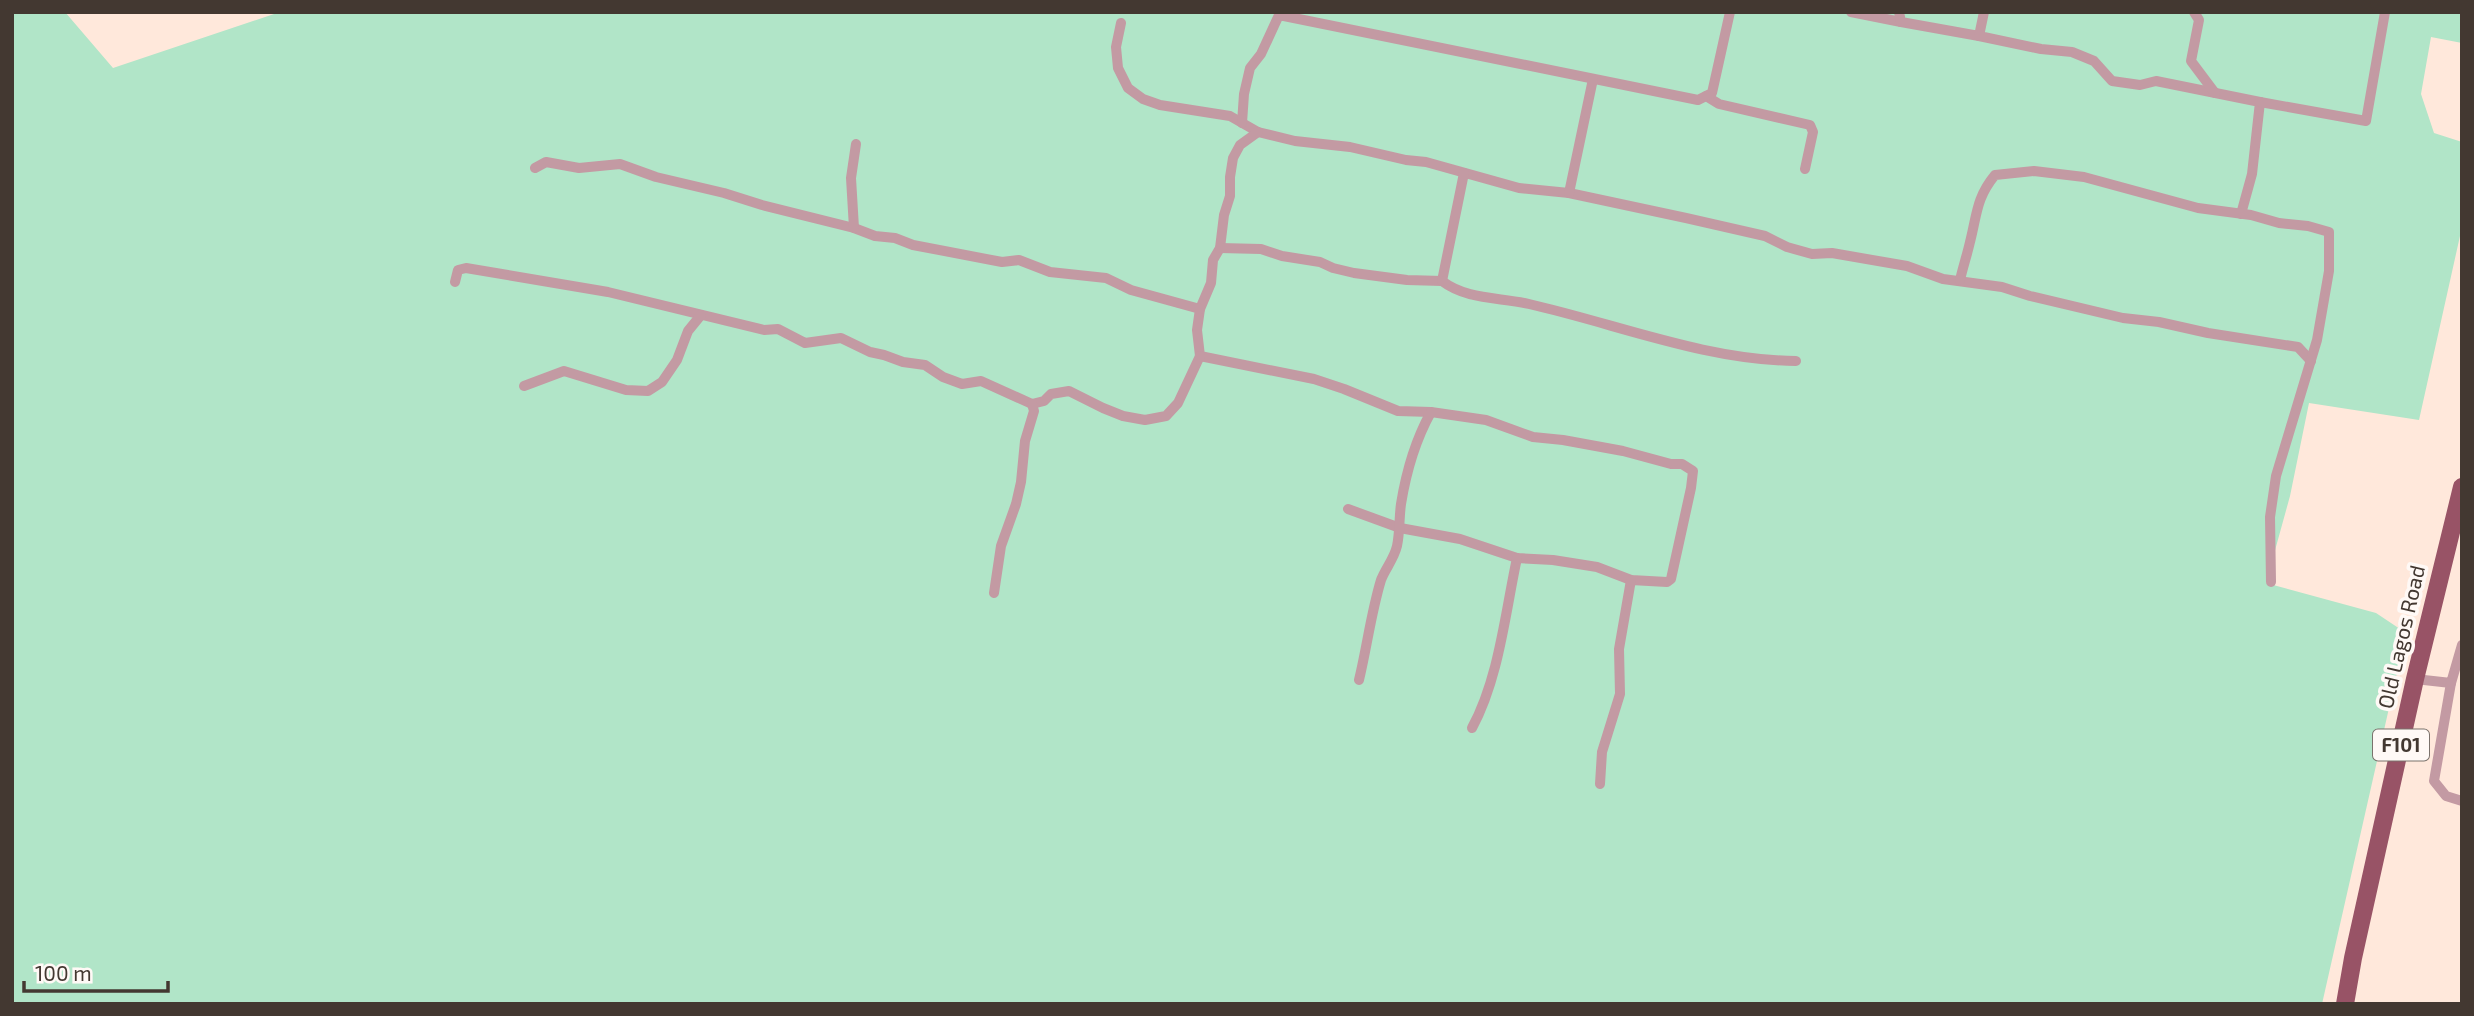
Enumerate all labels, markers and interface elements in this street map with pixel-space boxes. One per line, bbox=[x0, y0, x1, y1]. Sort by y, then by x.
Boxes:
street label: Old Lagos Road bbox=[2372, 562, 2429, 711]
road number: F101 bbox=[2373, 730, 2429, 760]
scale bar bbox=[24, 950, 168, 994]
text: 100 m bbox=[35, 960, 92, 985]

